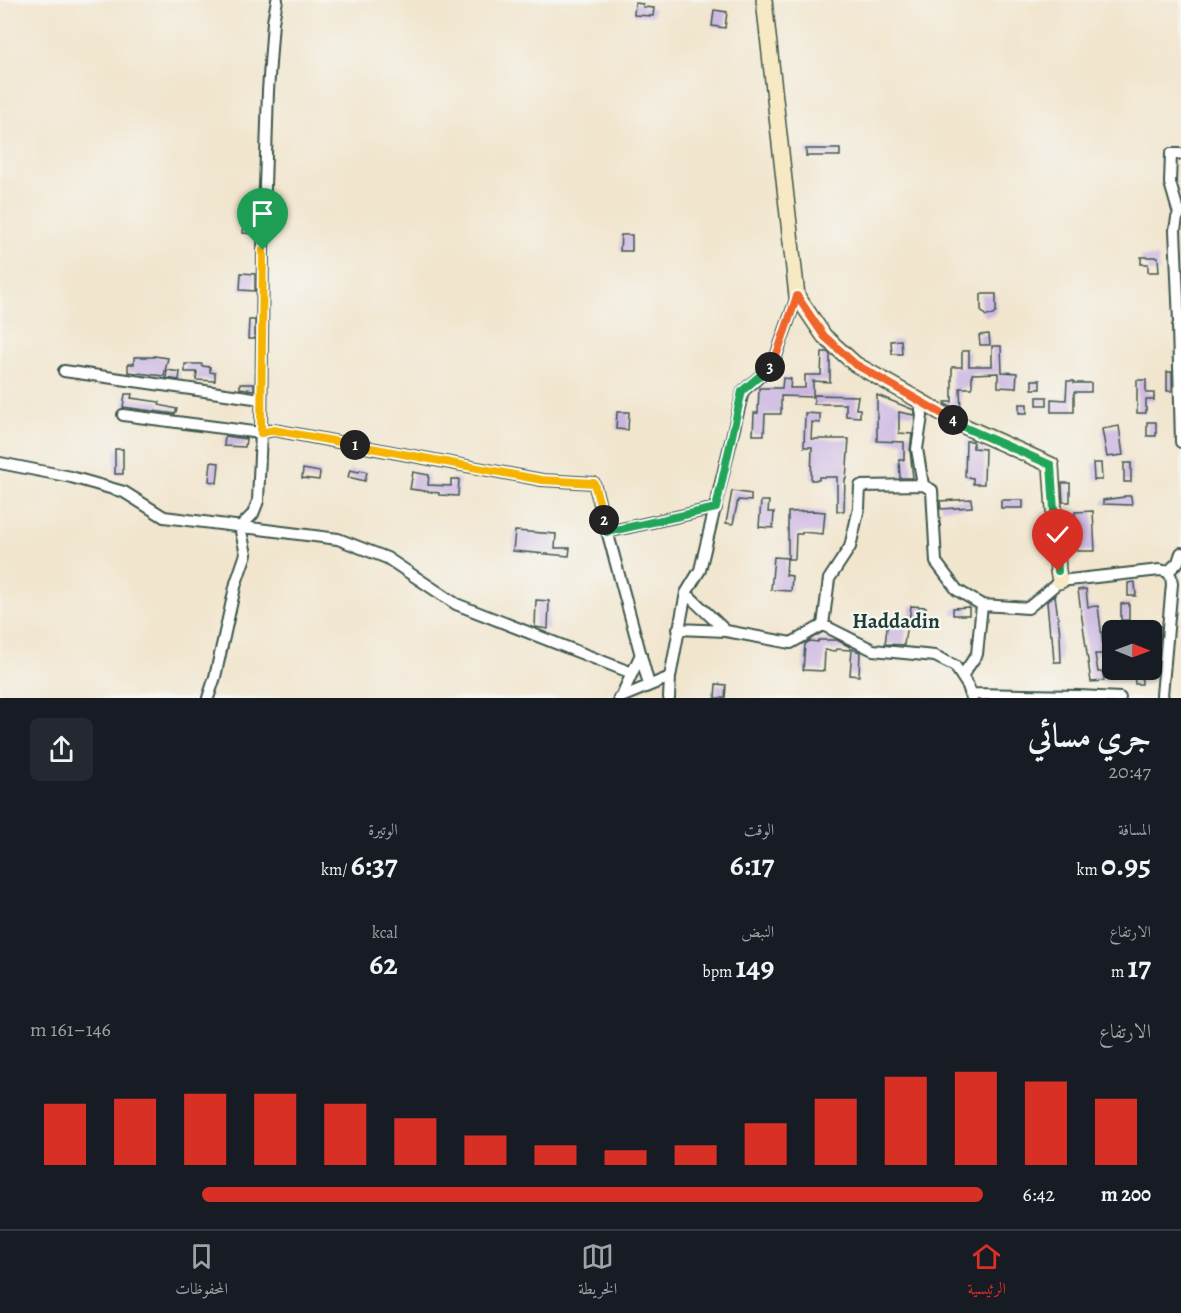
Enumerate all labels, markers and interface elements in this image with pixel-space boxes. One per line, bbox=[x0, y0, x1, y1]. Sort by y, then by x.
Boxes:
pin bbox=[237, 188, 288, 250]
icon: arrive bbox=[246, 197, 279, 230]
pin: 3 bbox=[755, 352, 785, 382]
text: 3 bbox=[767, 356, 773, 378]
pin: 4 bbox=[938, 405, 968, 435]
text: 4 bbox=[949, 409, 957, 431]
pin: 1 bbox=[340, 430, 370, 460]
text: 1 bbox=[352, 434, 358, 456]
pin: 2 bbox=[589, 505, 619, 535]
text: 2 bbox=[600, 509, 608, 531]
pin bbox=[1032, 509, 1083, 571]
icon: check bbox=[1041, 518, 1074, 551]
district label: Haddadin bbox=[852, 607, 940, 635]
north arrow bbox=[1102, 620, 1162, 680]
map controls bbox=[1102, 620, 1162, 680]
text: جري مسائي bbox=[1028, 713, 1151, 758]
button: share bbox=[30, 718, 93, 781]
text: 20:47 bbox=[1109, 758, 1151, 785]
text: الوتيرة bbox=[368, 819, 398, 841]
text: الوقت bbox=[744, 819, 774, 841]
text: المسافة bbox=[1118, 819, 1151, 841]
text: 6:37 bbox=[351, 845, 398, 885]
text: 6:17 bbox=[730, 845, 774, 885]
text: 0.95 bbox=[1101, 845, 1151, 885]
text: /km bbox=[321, 859, 351, 881]
text: km bbox=[1077, 859, 1101, 881]
text: النبض bbox=[741, 921, 774, 943]
text: الارتفاع bbox=[1109, 921, 1151, 943]
text: kcal bbox=[372, 922, 398, 944]
text: 62 bbox=[369, 944, 398, 984]
text: 149 bbox=[736, 947, 774, 987]
text: 17 bbox=[1127, 947, 1151, 987]
text: bpm bbox=[703, 961, 736, 983]
text: m bbox=[1111, 961, 1127, 983]
text: 146–161 m bbox=[30, 1016, 111, 1043]
text: الارتفاع bbox=[1099, 1018, 1151, 1045]
text: 6:42 bbox=[1022, 1181, 1055, 1208]
text: 200 m bbox=[1101, 1181, 1151, 1208]
tab: المحفوظات bbox=[175, 1240, 228, 1304]
tab: الخريطة bbox=[578, 1240, 617, 1304]
tab: الرئيسية bbox=[967, 1240, 1006, 1304]

